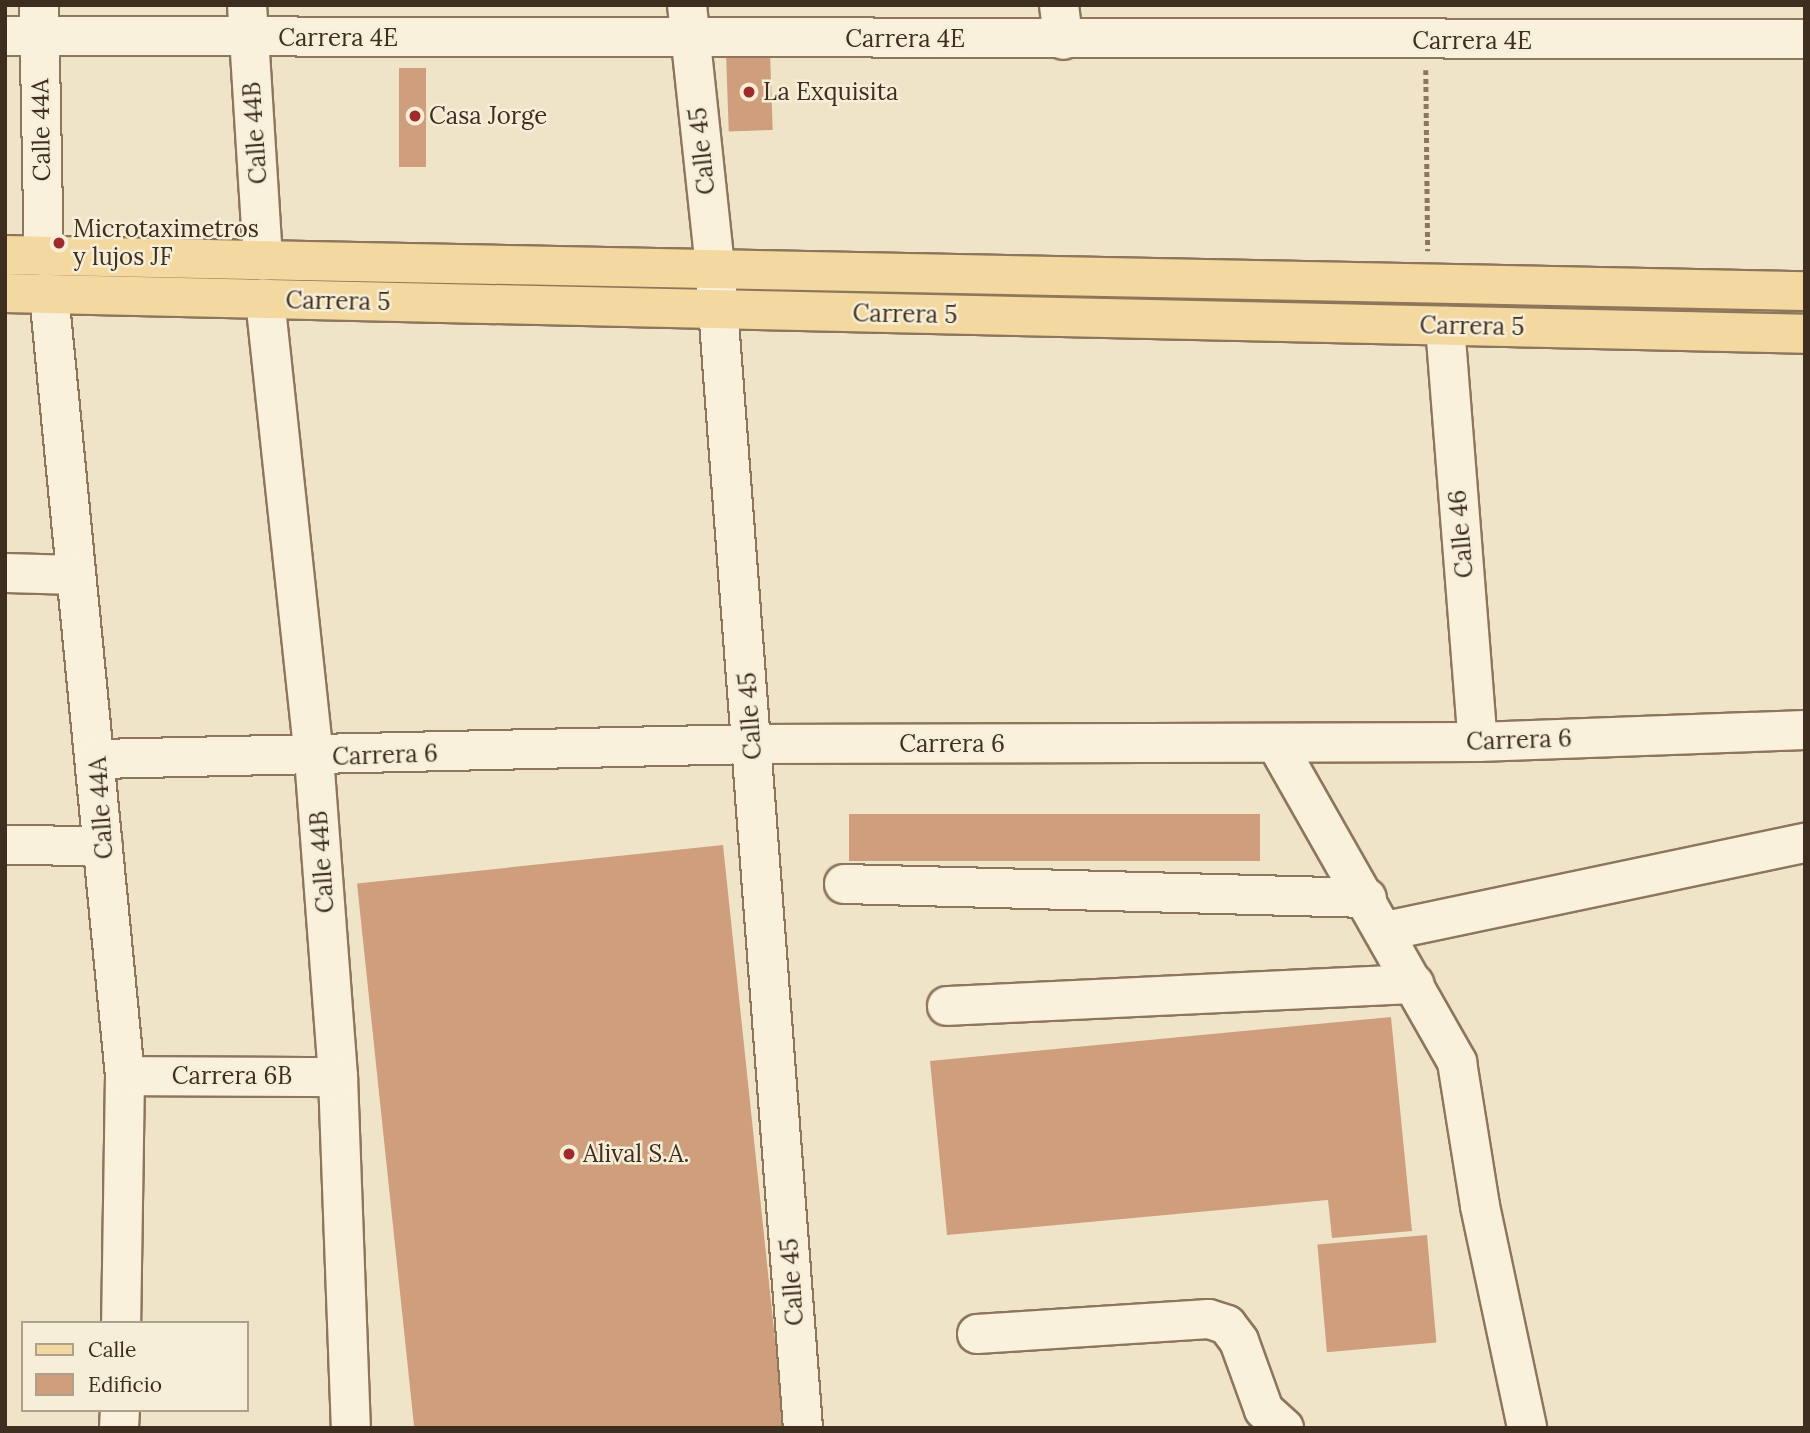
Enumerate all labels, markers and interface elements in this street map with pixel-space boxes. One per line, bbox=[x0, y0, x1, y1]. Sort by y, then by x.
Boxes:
street label: Carrera 4E bbox=[278, 24, 398, 52]
street label: Carrera 4E bbox=[845, 25, 965, 53]
street label: Carrera 4E bbox=[1412, 27, 1532, 55]
street label: Calle 44A bbox=[26, 78, 56, 182]
place label: La Exquisita bbox=[763, 78, 898, 106]
street label: Calle 44B bbox=[237, 81, 273, 185]
marker: La Exquisita bbox=[741, 84, 757, 100]
place label: Casa Jorge bbox=[429, 102, 547, 130]
street label: Calle 45 bbox=[683, 106, 721, 196]
marker: Casa Jorge bbox=[407, 108, 423, 124]
place label: Microtaximetros y lujos JF bbox=[73, 215, 259, 271]
marker: Microtaximetros y lujos JF bbox=[51, 235, 67, 251]
street label: Carrera 5 bbox=[285, 286, 391, 316]
street label: Carrera 5 bbox=[852, 299, 958, 329]
street label: Carrera 5 bbox=[1419, 311, 1525, 341]
street label: Calle 46 bbox=[1443, 489, 1479, 579]
street label: Calle 45 bbox=[733, 671, 767, 761]
street label: Carrera 6 bbox=[1466, 724, 1572, 756]
street label: Carrera 6 bbox=[899, 730, 1005, 758]
street label: Carrera 6 bbox=[332, 739, 438, 771]
street label: Calle 44A bbox=[83, 756, 119, 860]
street label: Calle 44B bbox=[304, 810, 340, 914]
street label: Carrera 6B bbox=[172, 1062, 292, 1090]
place label: Alival S.A. bbox=[583, 1140, 689, 1168]
marker: Alival S.A. bbox=[561, 1146, 577, 1162]
street label: Calle 45 bbox=[775, 1237, 809, 1327]
legend bbox=[21, 1321, 248, 1412]
text: Calle bbox=[88, 1336, 136, 1363]
text: Edificio bbox=[88, 1371, 162, 1398]

